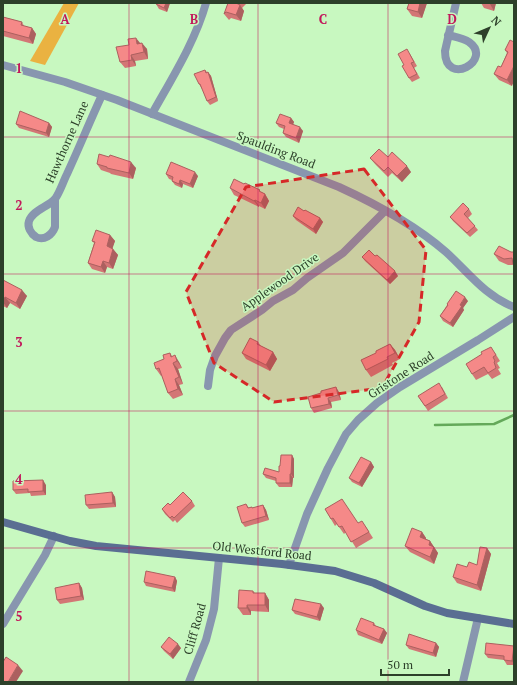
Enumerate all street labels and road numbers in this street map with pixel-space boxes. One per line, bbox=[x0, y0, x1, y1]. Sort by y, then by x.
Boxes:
street label: Hawthorne Lane bbox=[42, 98, 91, 185]
street label: Spaulding Road bbox=[235, 128, 318, 172]
street label: Applewood Drive bbox=[238, 249, 321, 314]
street label: Gristone Road bbox=[365, 348, 437, 401]
street label: Old Westford Road bbox=[212, 538, 313, 563]
street label: Cliff Road bbox=[180, 601, 209, 656]

